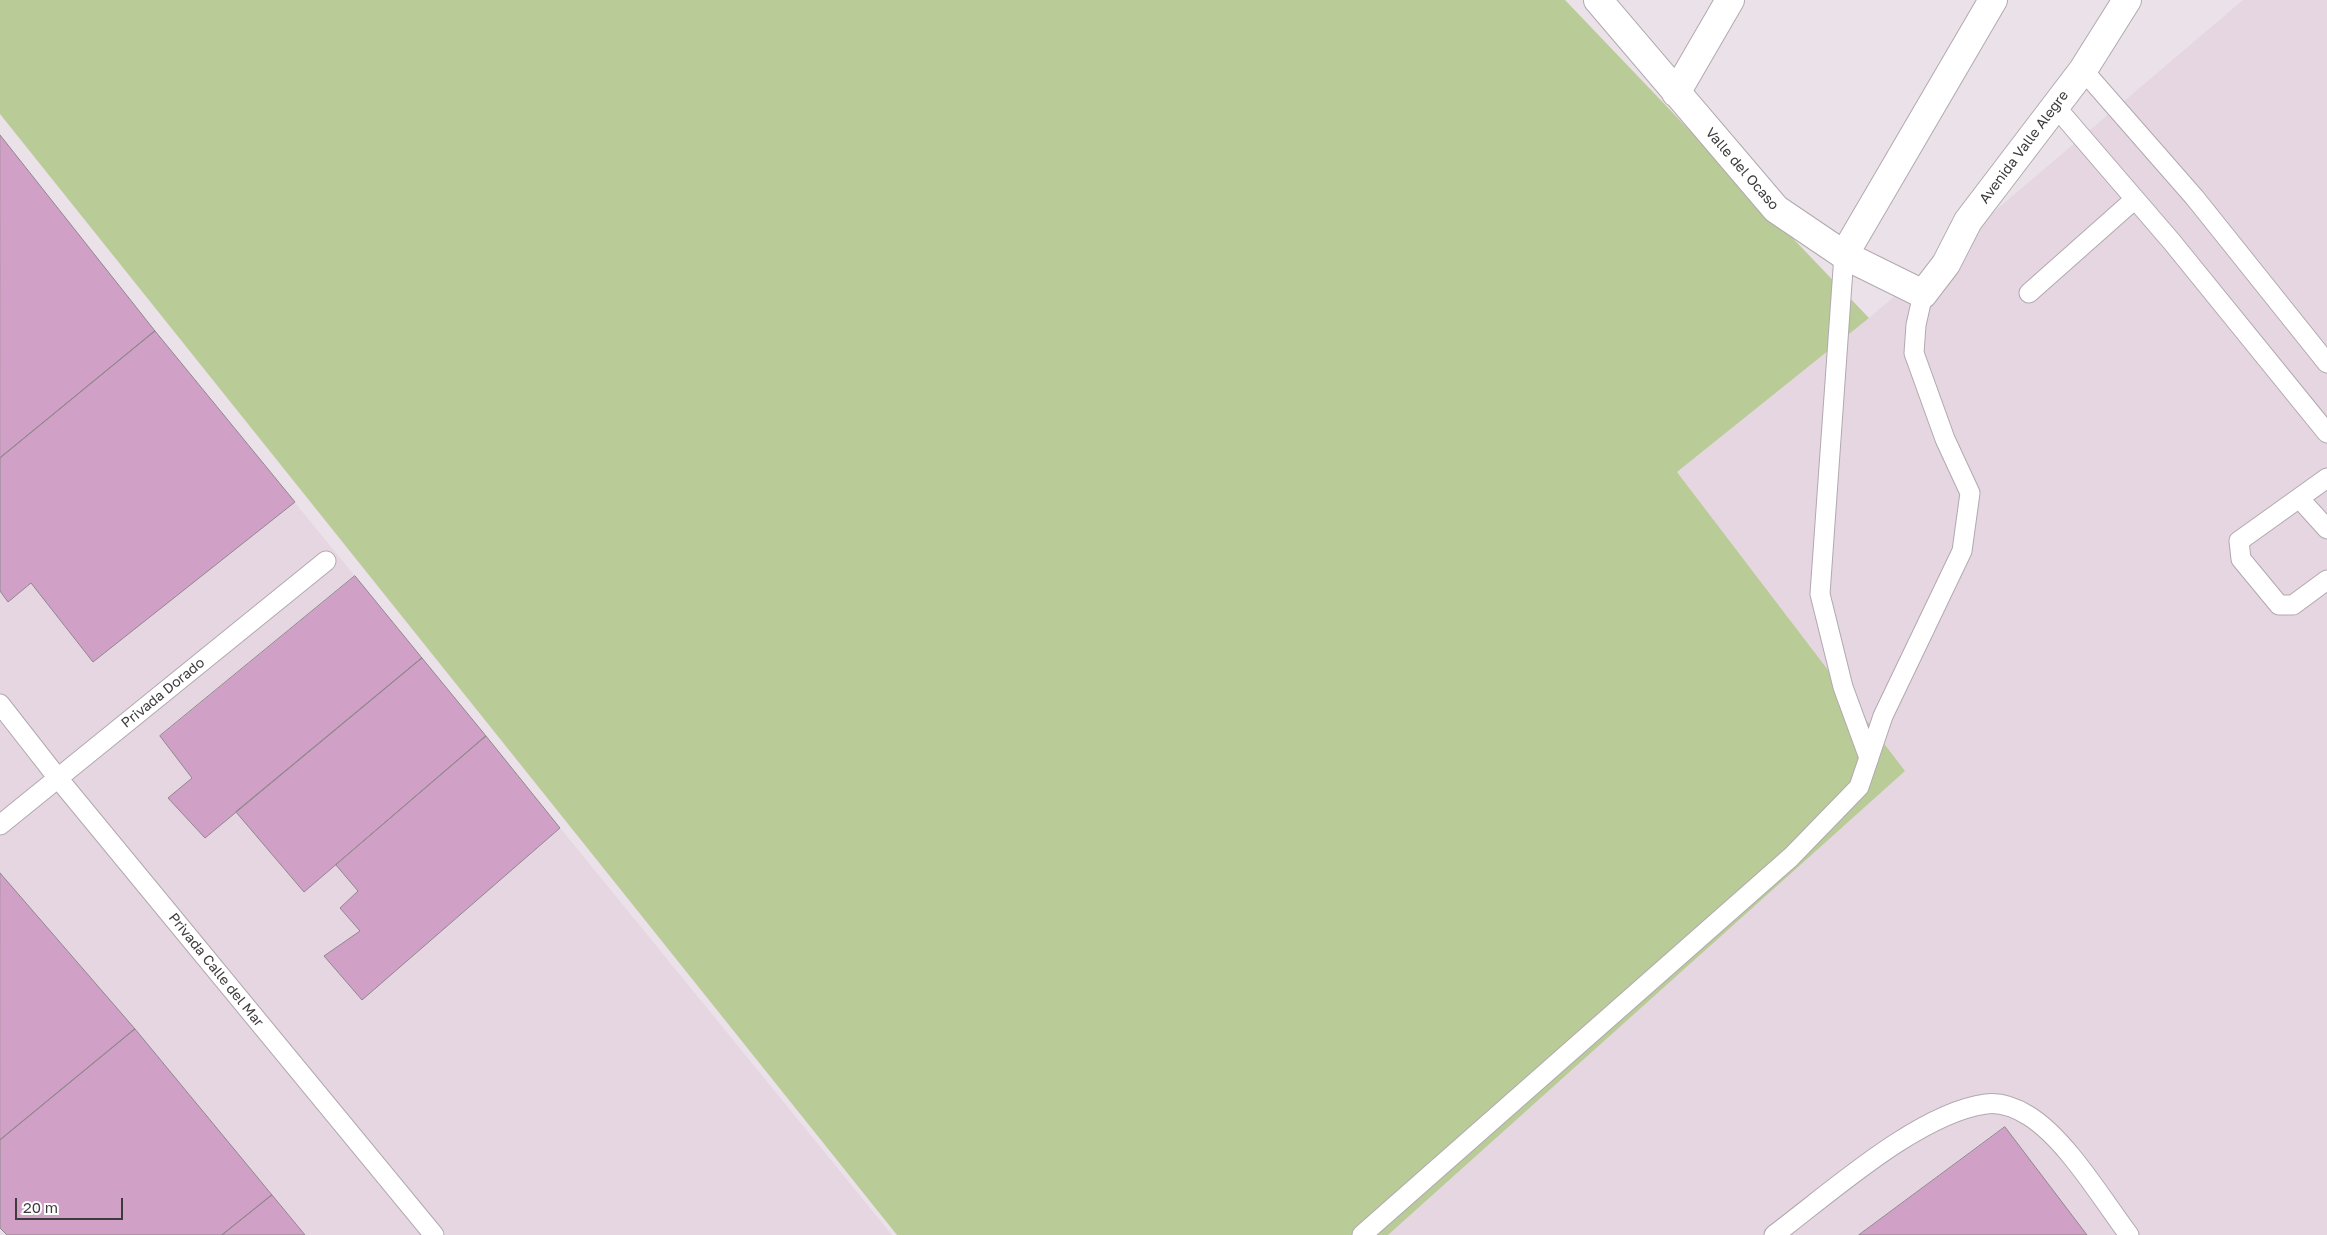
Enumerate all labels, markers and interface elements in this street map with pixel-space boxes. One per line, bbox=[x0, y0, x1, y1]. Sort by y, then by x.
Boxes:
street label: Avenida Valle Alegre bbox=[1976, 87, 2072, 207]
street label: Valle del Ocaso bbox=[1702, 125, 1782, 213]
street label: Privada Dorado bbox=[118, 654, 208, 732]
street label: Privada Calle del Mar bbox=[165, 910, 267, 1030]
scale bar bbox=[18, 1188, 125, 1220]
text: 20 m bbox=[23, 1198, 58, 1216]

